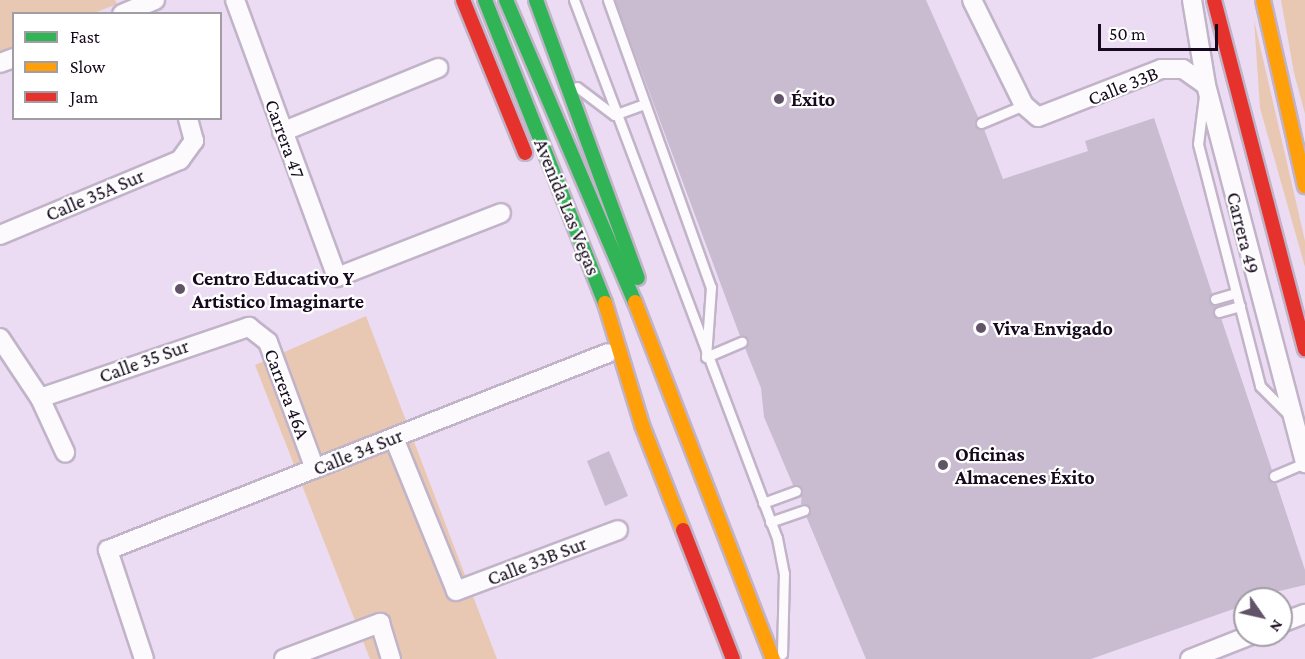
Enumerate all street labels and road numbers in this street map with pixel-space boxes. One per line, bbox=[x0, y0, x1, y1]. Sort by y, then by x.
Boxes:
street label: Calle 33B bbox=[1084, 61, 1162, 111]
street label: Carrera 47 bbox=[260, 96, 310, 182]
street label: Avenida Las Vegas bbox=[529, 135, 605, 279]
street label: Calle 35A Sur bbox=[42, 163, 148, 227]
street label: Carrera 49 bbox=[1221, 190, 1265, 276]
street label: Calle 35 Sur bbox=[96, 334, 192, 388]
street label: Carrera 46A bbox=[259, 345, 315, 443]
street label: Calle 34 Sur bbox=[310, 423, 406, 481]
street label: Calle 33B Sur bbox=[484, 531, 590, 591]

